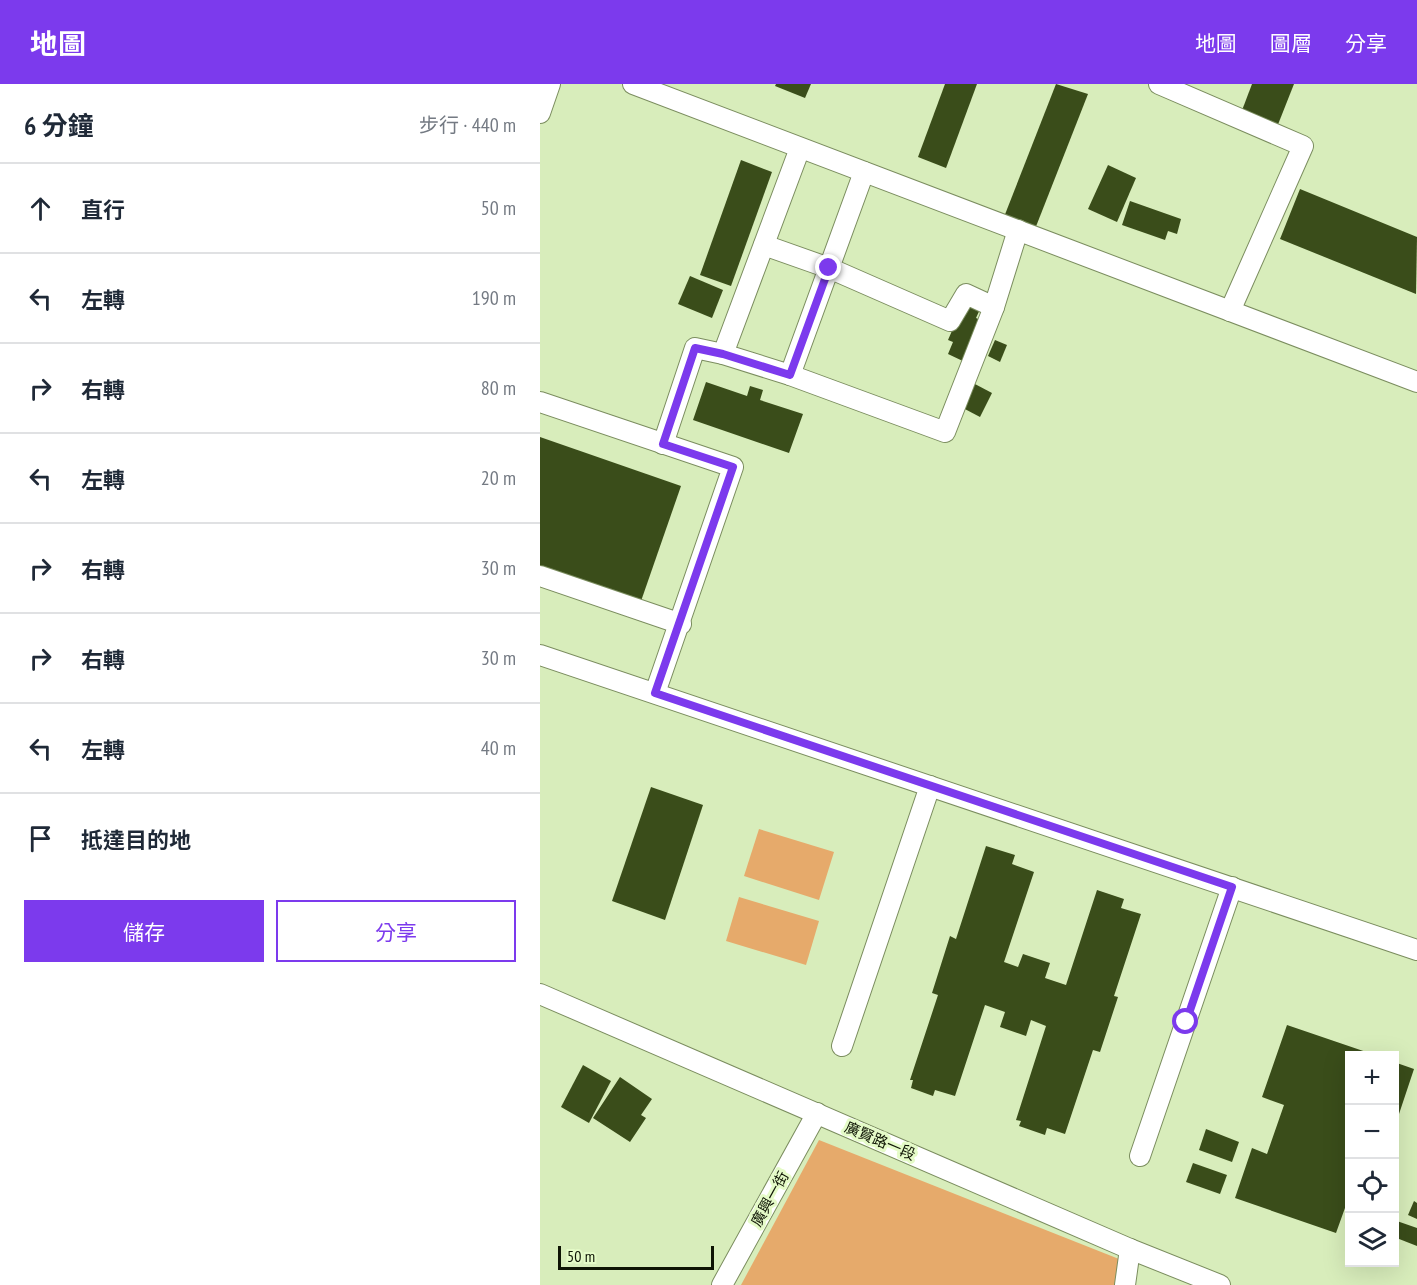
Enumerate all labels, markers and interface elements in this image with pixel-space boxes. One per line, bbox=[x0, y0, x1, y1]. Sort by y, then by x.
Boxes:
text: 地圖 bbox=[30, 25, 86, 62]
text: 地圖 bbox=[1195, 30, 1237, 57]
text: 圖層 bbox=[1270, 30, 1312, 57]
text: 分享 bbox=[1345, 30, 1387, 57]
text: 6 分鐘 bbox=[24, 109, 94, 142]
text: 步行 · 440 m bbox=[419, 112, 516, 138]
icon: ahead bbox=[24, 192, 57, 225]
text: 50 m bbox=[481, 195, 516, 221]
text: 直行 bbox=[81, 196, 125, 224]
route end bbox=[815, 254, 841, 280]
icon: left bbox=[24, 282, 57, 315]
text: 190 m bbox=[472, 285, 516, 311]
text: 左轉 bbox=[81, 286, 125, 314]
icon: right bbox=[24, 372, 57, 405]
text: 80 m bbox=[481, 375, 516, 401]
text: 右轉 bbox=[81, 376, 125, 404]
icon: left bbox=[24, 462, 57, 495]
text: 20 m bbox=[481, 465, 516, 491]
text: 左轉 bbox=[81, 466, 125, 494]
icon: right bbox=[24, 552, 57, 585]
text: 30 m bbox=[481, 555, 516, 581]
text: 右轉 bbox=[81, 556, 125, 584]
icon: right bbox=[24, 642, 57, 675]
text: 30 m bbox=[481, 645, 516, 671]
text: 右轉 bbox=[81, 646, 125, 674]
icon: left bbox=[24, 732, 57, 765]
text: 40 m bbox=[481, 735, 516, 761]
text: 左轉 bbox=[81, 736, 125, 764]
icon: arrive bbox=[24, 822, 57, 855]
text: 抵達目的地 bbox=[81, 826, 191, 854]
button: 儲存 bbox=[24, 900, 264, 962]
button: 分享 bbox=[276, 900, 516, 962]
route start bbox=[1172, 1008, 1198, 1034]
map controls bbox=[1345, 1051, 1399, 1267]
button: + bbox=[1345, 1051, 1399, 1105]
button: − bbox=[1345, 1105, 1399, 1159]
street label: 廣賢路一段 bbox=[842, 1117, 918, 1164]
button: locate bbox=[1345, 1159, 1399, 1213]
street label: 廣興一街 bbox=[747, 1168, 792, 1230]
button: layers bbox=[1345, 1213, 1399, 1267]
scale bar bbox=[558, 1243, 714, 1270]
text: 50 m bbox=[567, 1246, 595, 1266]

